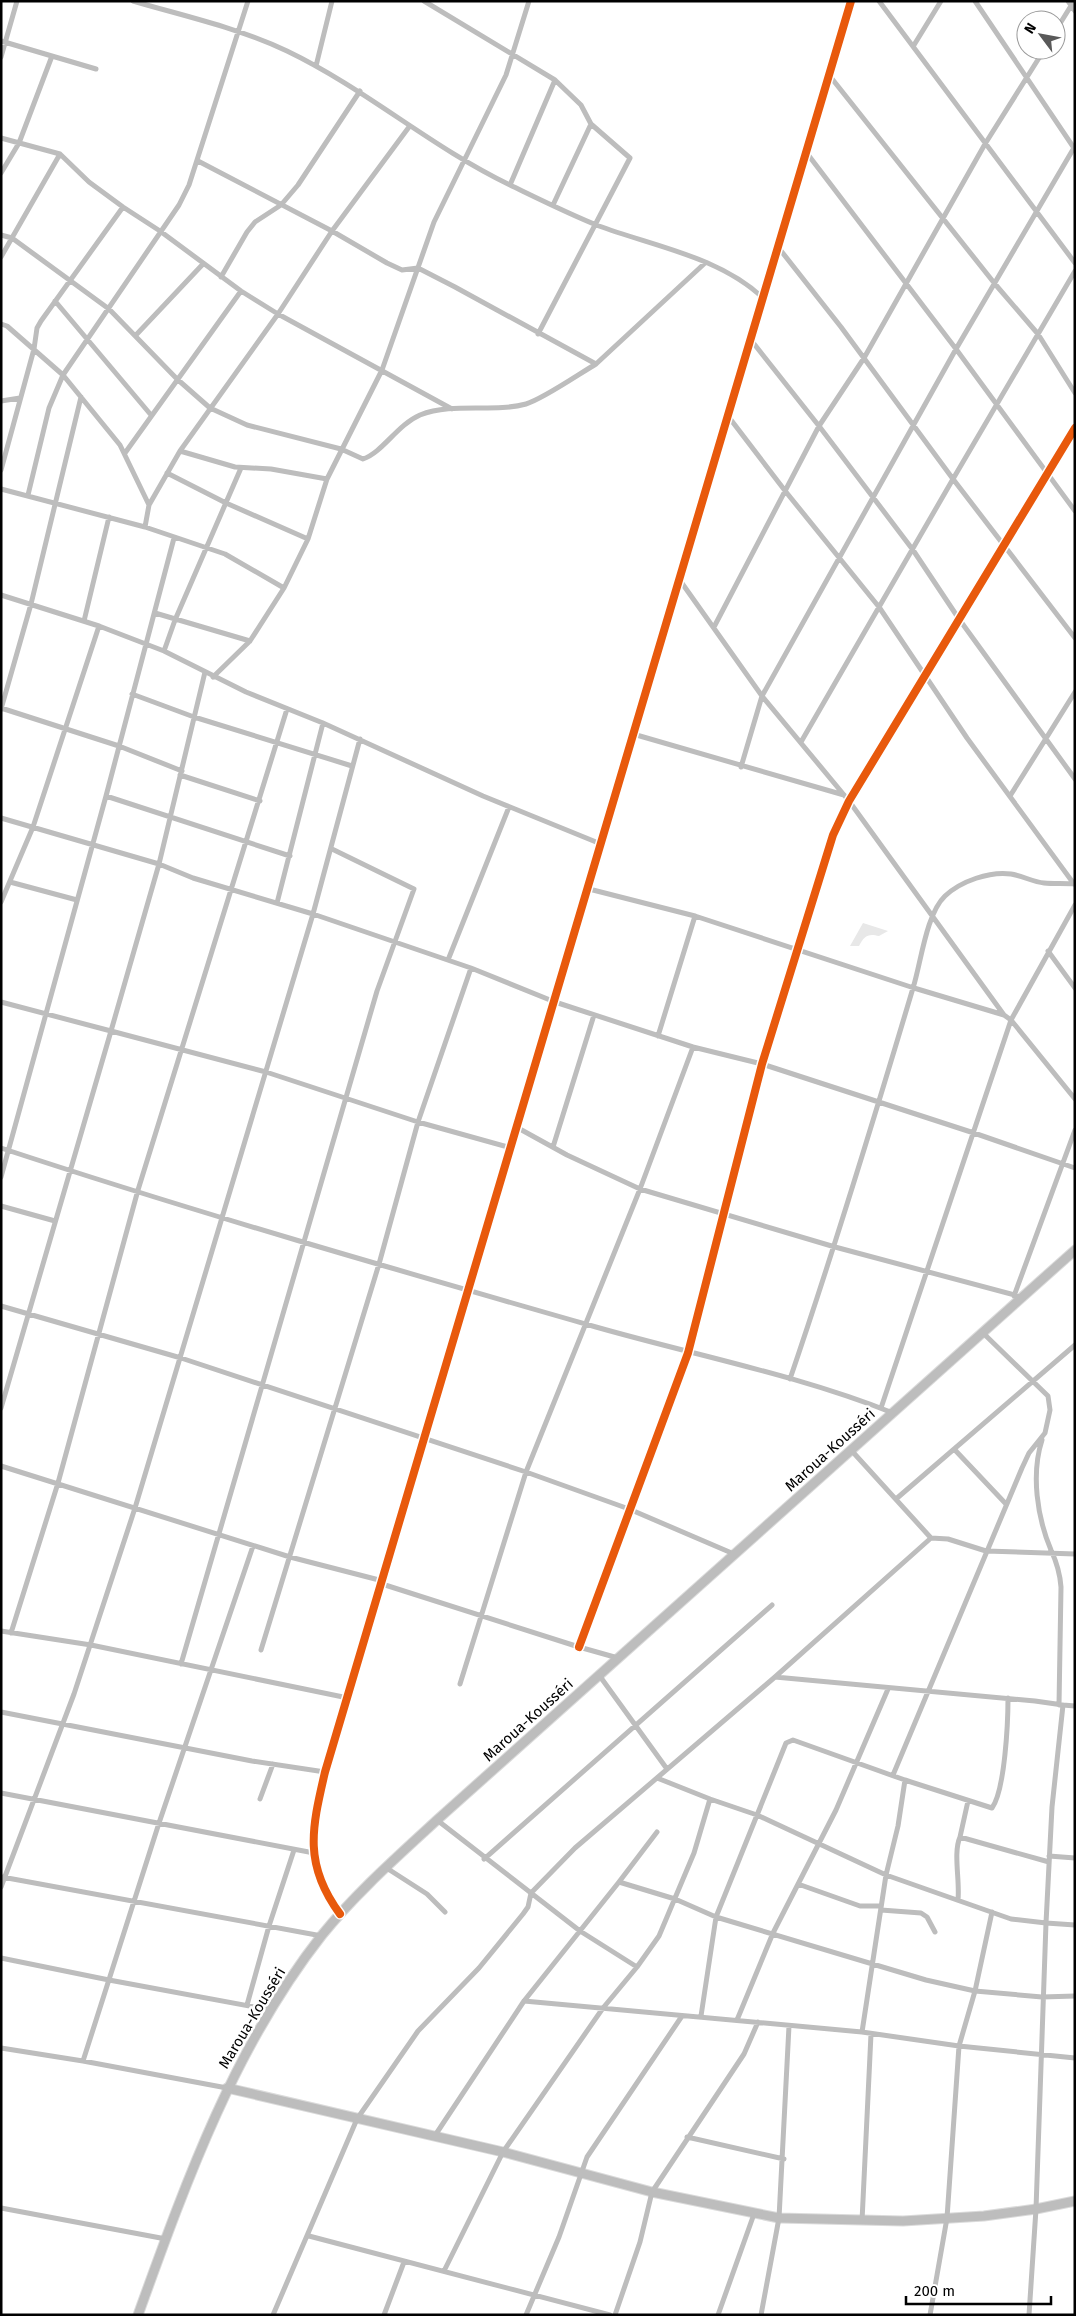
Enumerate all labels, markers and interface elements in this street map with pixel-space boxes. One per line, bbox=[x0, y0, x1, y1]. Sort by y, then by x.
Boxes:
north arrow bbox=[1016, 10, 1066, 60]
text: N bbox=[1021, 20, 1040, 37]
street label: Maroua-Kousséri bbox=[781, 1405, 879, 1495]
street label: Maroua-Kousséri bbox=[479, 1675, 577, 1765]
street label: Maroua-Kousséri bbox=[215, 1964, 289, 2072]
scale bar bbox=[906, 2274, 1051, 2306]
text: 200 m bbox=[914, 2282, 955, 2300]

